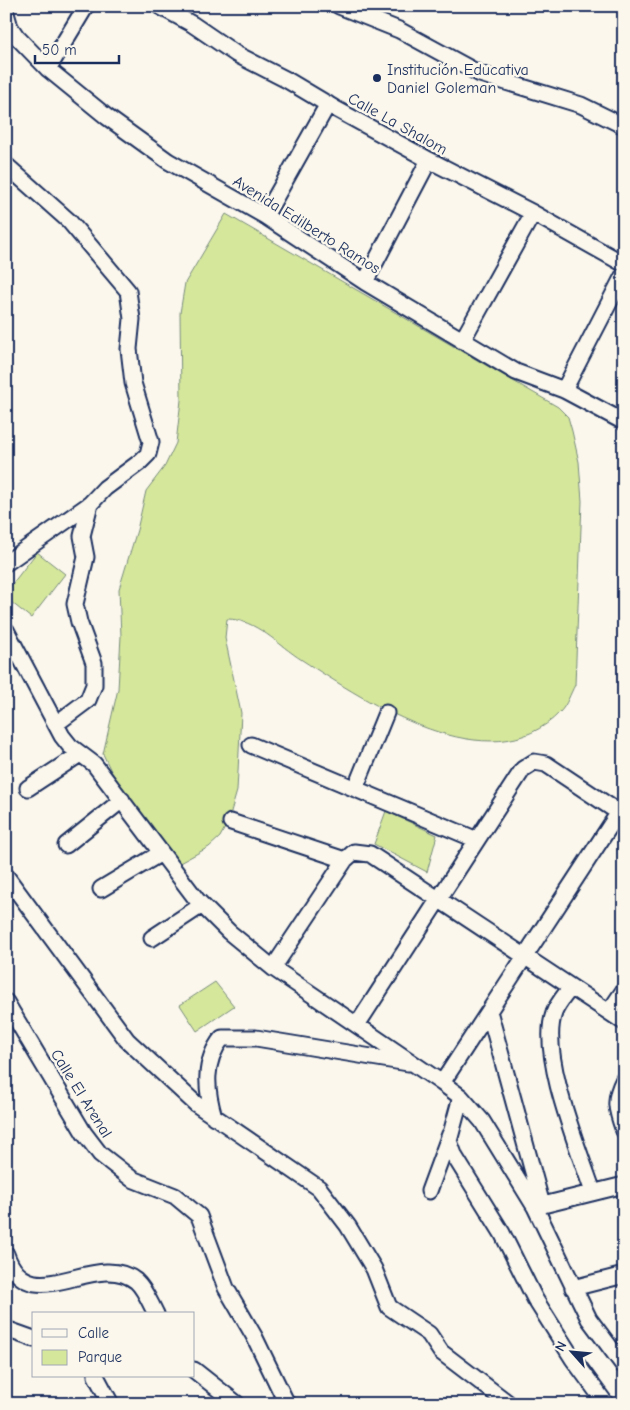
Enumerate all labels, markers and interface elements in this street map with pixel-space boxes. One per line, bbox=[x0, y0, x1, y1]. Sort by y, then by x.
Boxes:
scale bar bbox=[35, 32, 119, 64]
text: 50 m bbox=[42, 41, 77, 59]
place label: Institución Educativa Daniel Goleman bbox=[387, 61, 529, 97]
marker: Institución Educativa Daniel Goleman bbox=[371, 72, 383, 84]
street label: Calle La Shalom bbox=[345, 89, 450, 159]
street label: Avenida Edilberto Ramos bbox=[230, 172, 384, 278]
street label: Calle El Arenal bbox=[47, 1046, 116, 1141]
legend bbox=[32, 1312, 195, 1378]
text: Calle bbox=[78, 1324, 110, 1342]
north arrow bbox=[548, 1328, 598, 1378]
text: N bbox=[551, 1338, 571, 1354]
text: Parque bbox=[78, 1348, 123, 1366]

